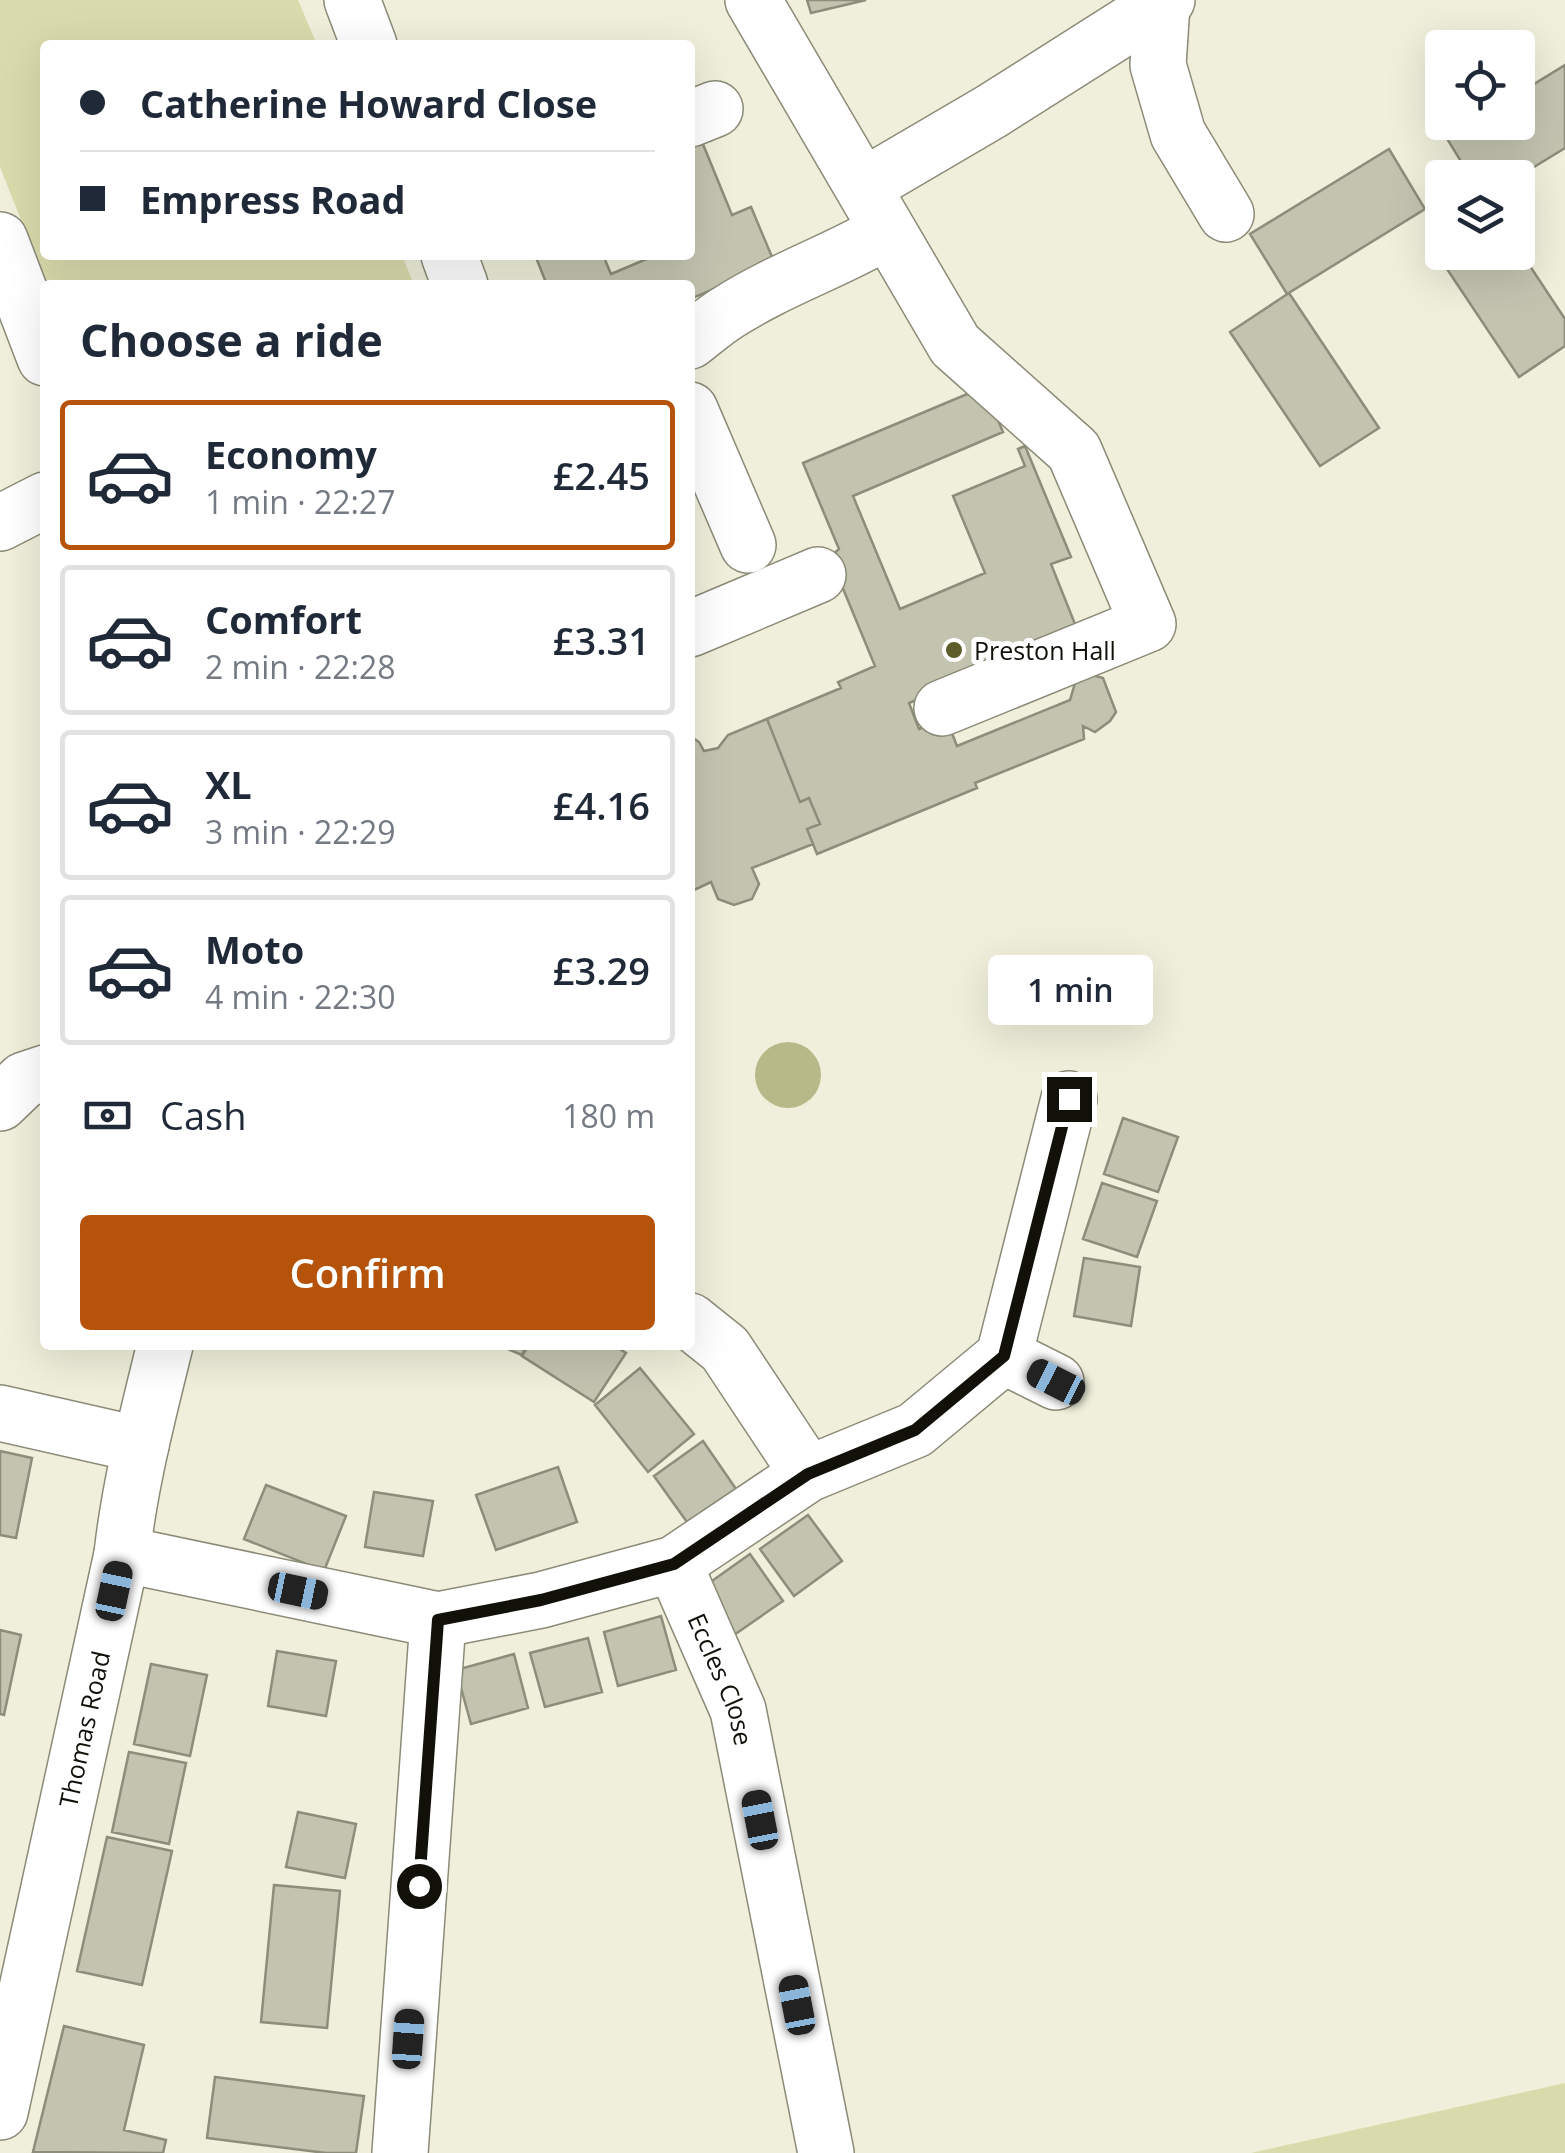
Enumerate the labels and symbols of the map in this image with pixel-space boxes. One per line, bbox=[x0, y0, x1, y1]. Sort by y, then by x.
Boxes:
place label: Preston Hall bbox=[974, 633, 1116, 667]
marker: Preston Hall bbox=[943, 639, 965, 661]
callout: 1 min bbox=[986, 954, 1152, 1024]
route end bbox=[1047, 1077, 1092, 1122]
car bbox=[1022, 1355, 1090, 1409]
car bbox=[93, 1559, 135, 1623]
car bbox=[266, 1570, 330, 1612]
street label: Eccles Close bbox=[681, 1608, 762, 1748]
street label: Thomas Road bbox=[50, 1648, 117, 1811]
car bbox=[740, 1788, 780, 1852]
route start bbox=[397, 1864, 442, 1909]
car bbox=[777, 1973, 817, 2037]
car bbox=[391, 2008, 425, 2070]

